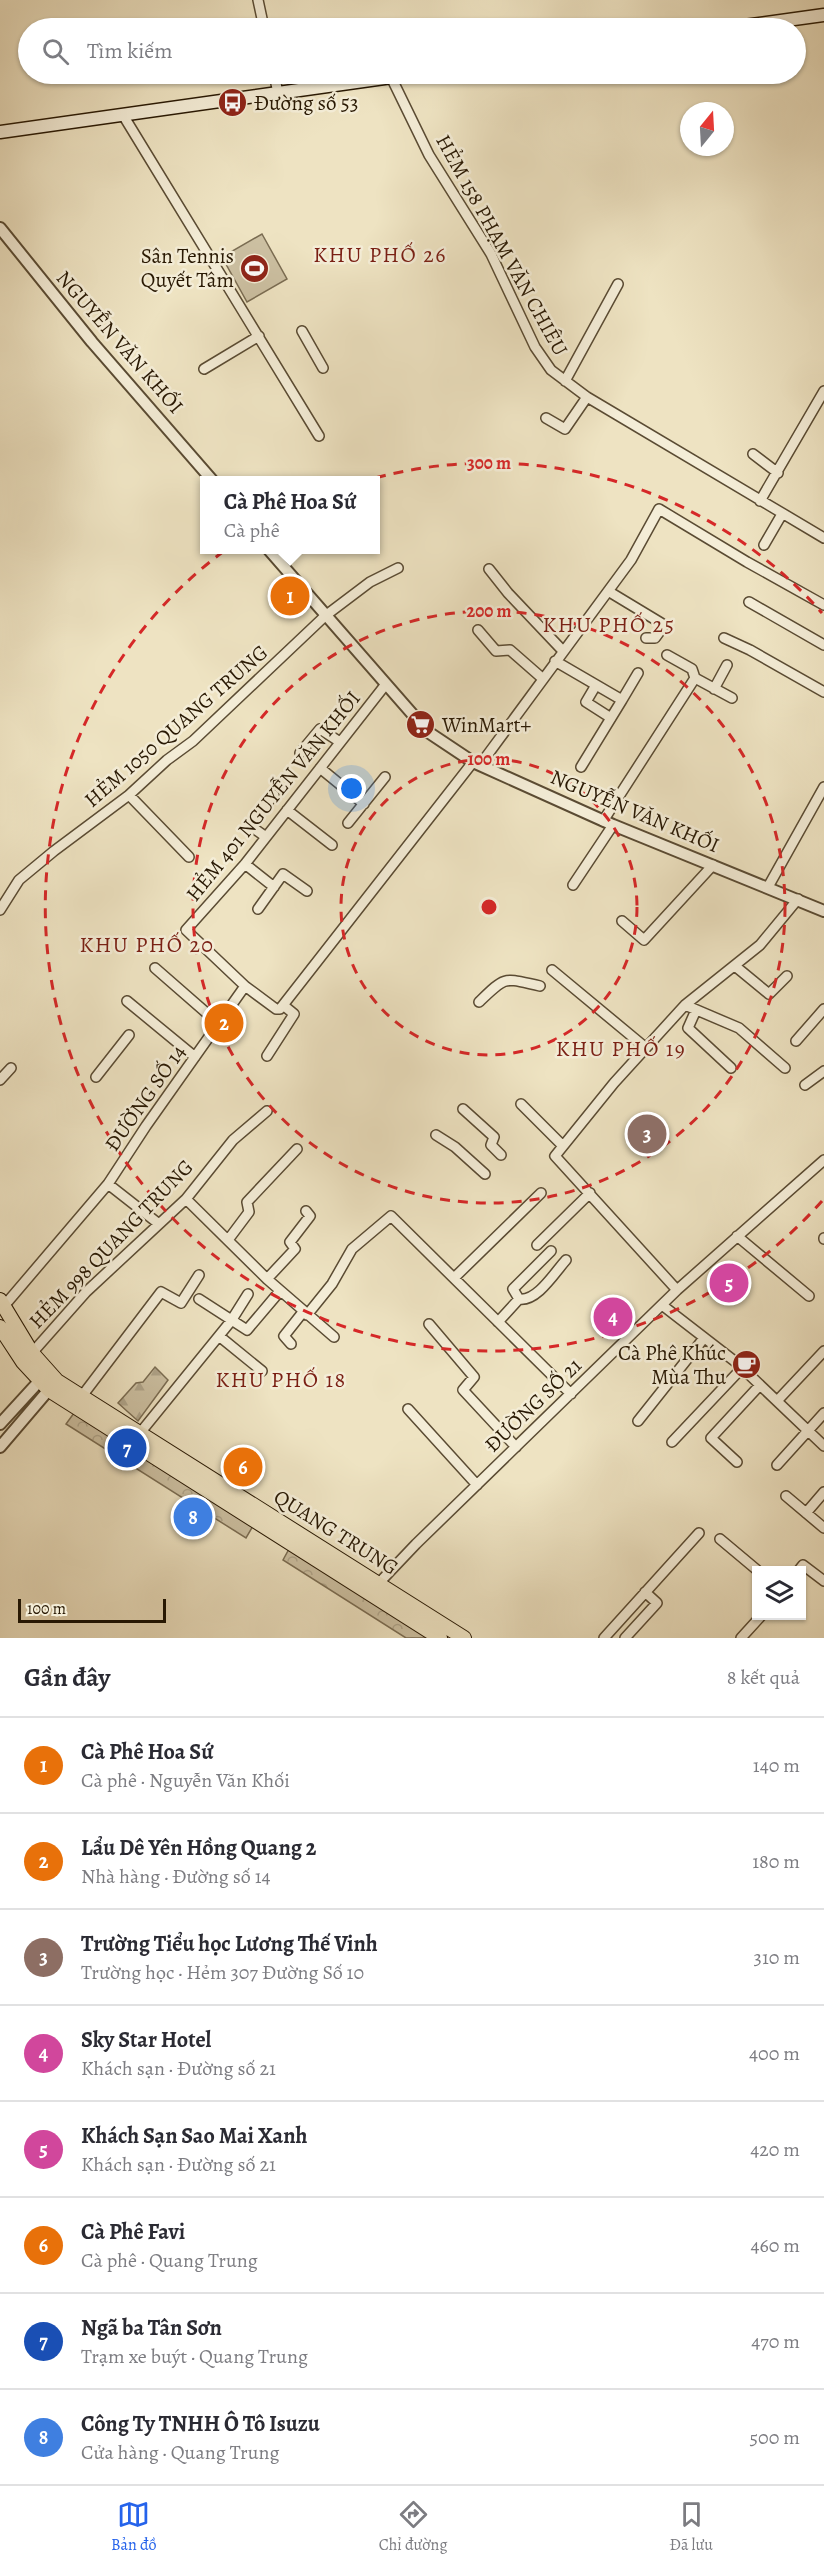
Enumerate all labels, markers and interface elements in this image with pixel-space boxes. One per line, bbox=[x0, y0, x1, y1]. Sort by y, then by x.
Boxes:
search box bbox=[18, 18, 806, 84]
icon: search bbox=[39, 35, 72, 68]
text: Tìm kiếm bbox=[87, 36, 173, 66]
bus stop icon: Đường số 53 bbox=[217, 87, 249, 119]
place label: Đường số 53 bbox=[254, 89, 358, 117]
north arrow bbox=[680, 102, 734, 156]
street label: HẺM 158 PHẠM VĂN CHIÊU bbox=[429, 129, 575, 361]
district label: KHU PHỐ 26 bbox=[313, 240, 447, 270]
place label: Sân Tennis Quyết Tâm bbox=[141, 242, 234, 294]
sports icon: Sân Tennis Quyết Tâm bbox=[239, 252, 271, 284]
street label: NGUYỄN VĂN KHỐI bbox=[50, 265, 190, 419]
text: 300 m bbox=[467, 451, 511, 475]
popup bbox=[200, 476, 380, 554]
text: Cà Phê Hoa Sứ bbox=[224, 487, 356, 517]
text: Cà phê bbox=[224, 517, 280, 544]
pin: 1 bbox=[270, 574, 310, 618]
text: 200 m bbox=[466, 599, 512, 623]
district label: KHU PHỐ 25 bbox=[543, 610, 675, 640]
street label: HẺM 1050 QUANG TRUNG bbox=[78, 639, 274, 813]
street label: HẺM 401 NGUYỄN VĂN KHỐI bbox=[179, 685, 367, 907]
supermarket icon: WinMart+ bbox=[405, 709, 437, 741]
place label: WinMart+ bbox=[441, 711, 531, 739]
text: 100 m bbox=[468, 747, 510, 771]
street label: NGUYỄN VĂN KHỐI bbox=[546, 763, 724, 859]
your location bbox=[337, 774, 366, 803]
centre of rings bbox=[479, 897, 499, 917]
district label: KHU PHỐ 20 bbox=[79, 930, 215, 960]
pin: 2 bbox=[204, 1000, 244, 1046]
district label: KHU PHỐ 19 bbox=[556, 1034, 686, 1064]
street label: ĐƯỜNG SỐ 14 bbox=[98, 1039, 192, 1157]
pin: 3 bbox=[628, 1112, 666, 1156]
street label: HẺM 998 QUANG TRUNG bbox=[23, 1153, 199, 1335]
pin: 5 bbox=[710, 1260, 748, 1306]
pin: 4 bbox=[594, 1294, 632, 1340]
place label: Cà Phê Khúc Mùa Thu bbox=[618, 1339, 727, 1391]
cafe icon: Cà Phê Khúc Mùa Thu bbox=[731, 1349, 763, 1381]
street label: ĐƯỜNG SỐ 21 bbox=[478, 1352, 588, 1458]
district label: KHU PHỐ 18 bbox=[215, 1365, 347, 1395]
pin: 7 bbox=[108, 1426, 146, 1470]
pin: 6 bbox=[224, 1444, 262, 1490]
street label: QUANG TRUNG bbox=[269, 1483, 403, 1581]
pin: 8 bbox=[174, 1494, 212, 1540]
map controls bbox=[752, 1566, 806, 1620]
button: layers bbox=[752, 1566, 806, 1620]
scale bar bbox=[18, 1596, 166, 1624]
text: 100 m bbox=[27, 1598, 66, 1620]
text: Gần đây bbox=[24, 1660, 110, 1695]
text: 8 kết quả bbox=[727, 1664, 800, 1691]
text: Cà Phê Hoa Sứ bbox=[81, 1737, 214, 1767]
text: 1 bbox=[40, 1752, 47, 1779]
text: 140 m bbox=[753, 1752, 800, 1779]
text: Cà phê · Nguyễn Văn Khối bbox=[81, 1767, 290, 1794]
text: Lẩu Dê Yên Hồng Quang 2 bbox=[81, 1833, 316, 1863]
text: 2 bbox=[39, 1848, 48, 1875]
text: 180 m bbox=[752, 1848, 800, 1875]
text: Nhà hàng · Đường số 14 bbox=[81, 1863, 271, 1890]
text: Trường Tiểu học Lương Thế Vinh bbox=[81, 1929, 378, 1959]
text: 3 bbox=[39, 1944, 48, 1971]
text: 310 m bbox=[754, 1944, 800, 1971]
text: Trường học · Hẻm 307 Đường Số 10 bbox=[81, 1959, 364, 1986]
text: Sky Star Hotel bbox=[81, 2025, 211, 2055]
text: 4 bbox=[39, 2040, 48, 2067]
text: 400 m bbox=[749, 2040, 800, 2067]
text: Khách sạn · Đường số 21 bbox=[81, 2055, 276, 2082]
text: Khách Sạn Sao Mai Xanh bbox=[81, 2121, 308, 2151]
text: 5 bbox=[39, 2136, 48, 2163]
text: 420 m bbox=[750, 2136, 800, 2163]
text: Khách sạn · Đường số 21 bbox=[81, 2151, 276, 2178]
text: Cà Phê Favi bbox=[81, 2217, 185, 2247]
text: 6 bbox=[39, 2232, 48, 2259]
text: 460 m bbox=[750, 2232, 800, 2259]
text: Cà phê · Quang Trung bbox=[81, 2247, 258, 2274]
text: Ngã ba Tân Sơn bbox=[81, 2313, 222, 2343]
text: 7 bbox=[39, 2328, 48, 2355]
text: 470 m bbox=[751, 2328, 800, 2355]
text: Trạm xe buýt · Quang Trung bbox=[81, 2343, 308, 2370]
text: Công Ty TNHH Ô Tô Isuzu bbox=[81, 2409, 320, 2439]
text: 8 bbox=[39, 2424, 48, 2451]
text: 500 m bbox=[749, 2424, 800, 2451]
text: Cửa hàng · Quang Trung bbox=[81, 2439, 279, 2466]
tab: Bản đồ bbox=[111, 2498, 157, 2556]
tab: Chỉ đường bbox=[379, 2498, 447, 2556]
tab: Đã lưu bbox=[670, 2498, 713, 2556]

